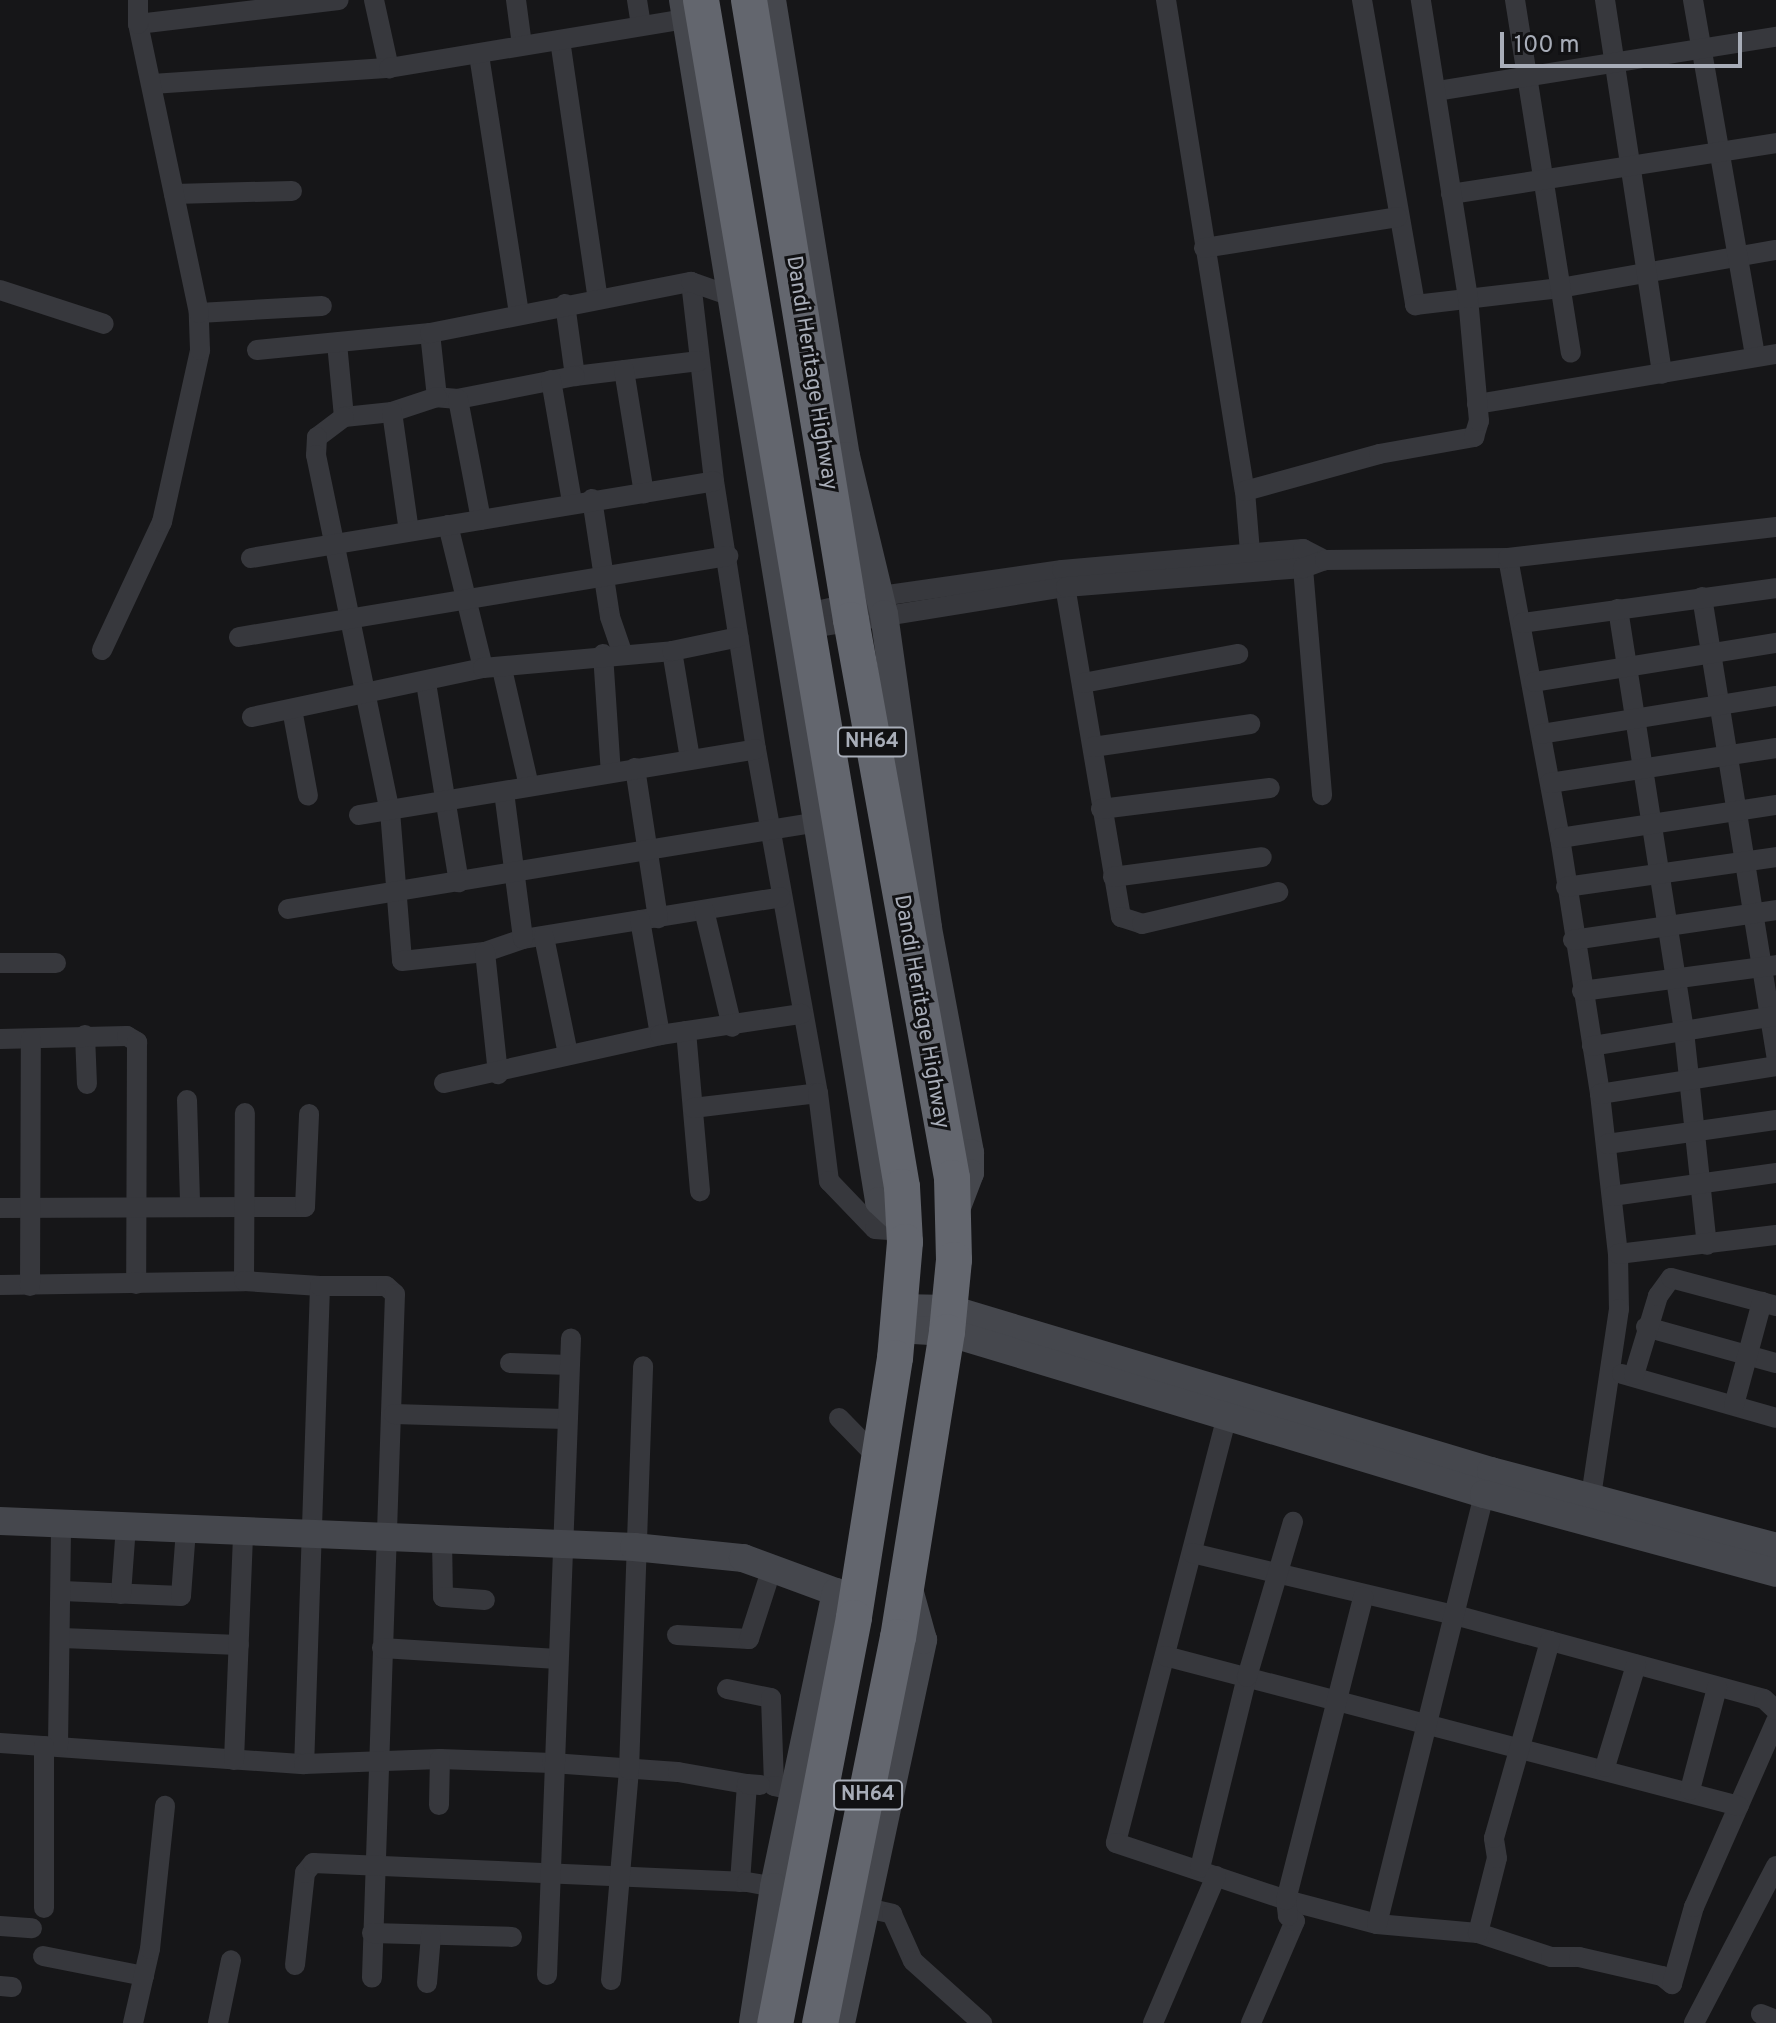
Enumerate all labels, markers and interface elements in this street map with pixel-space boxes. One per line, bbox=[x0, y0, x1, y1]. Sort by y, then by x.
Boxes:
scale bar bbox=[1504, 16, 1746, 66]
text: 100 m bbox=[1514, 31, 1580, 61]
street label: Dandi Heritage Highway bbox=[779, 254, 843, 492]
road number: NH64 bbox=[836, 726, 908, 758]
street label: Dandi Heritage Highway bbox=[887, 893, 955, 1131]
road number: NH64 bbox=[832, 1779, 904, 1811]

